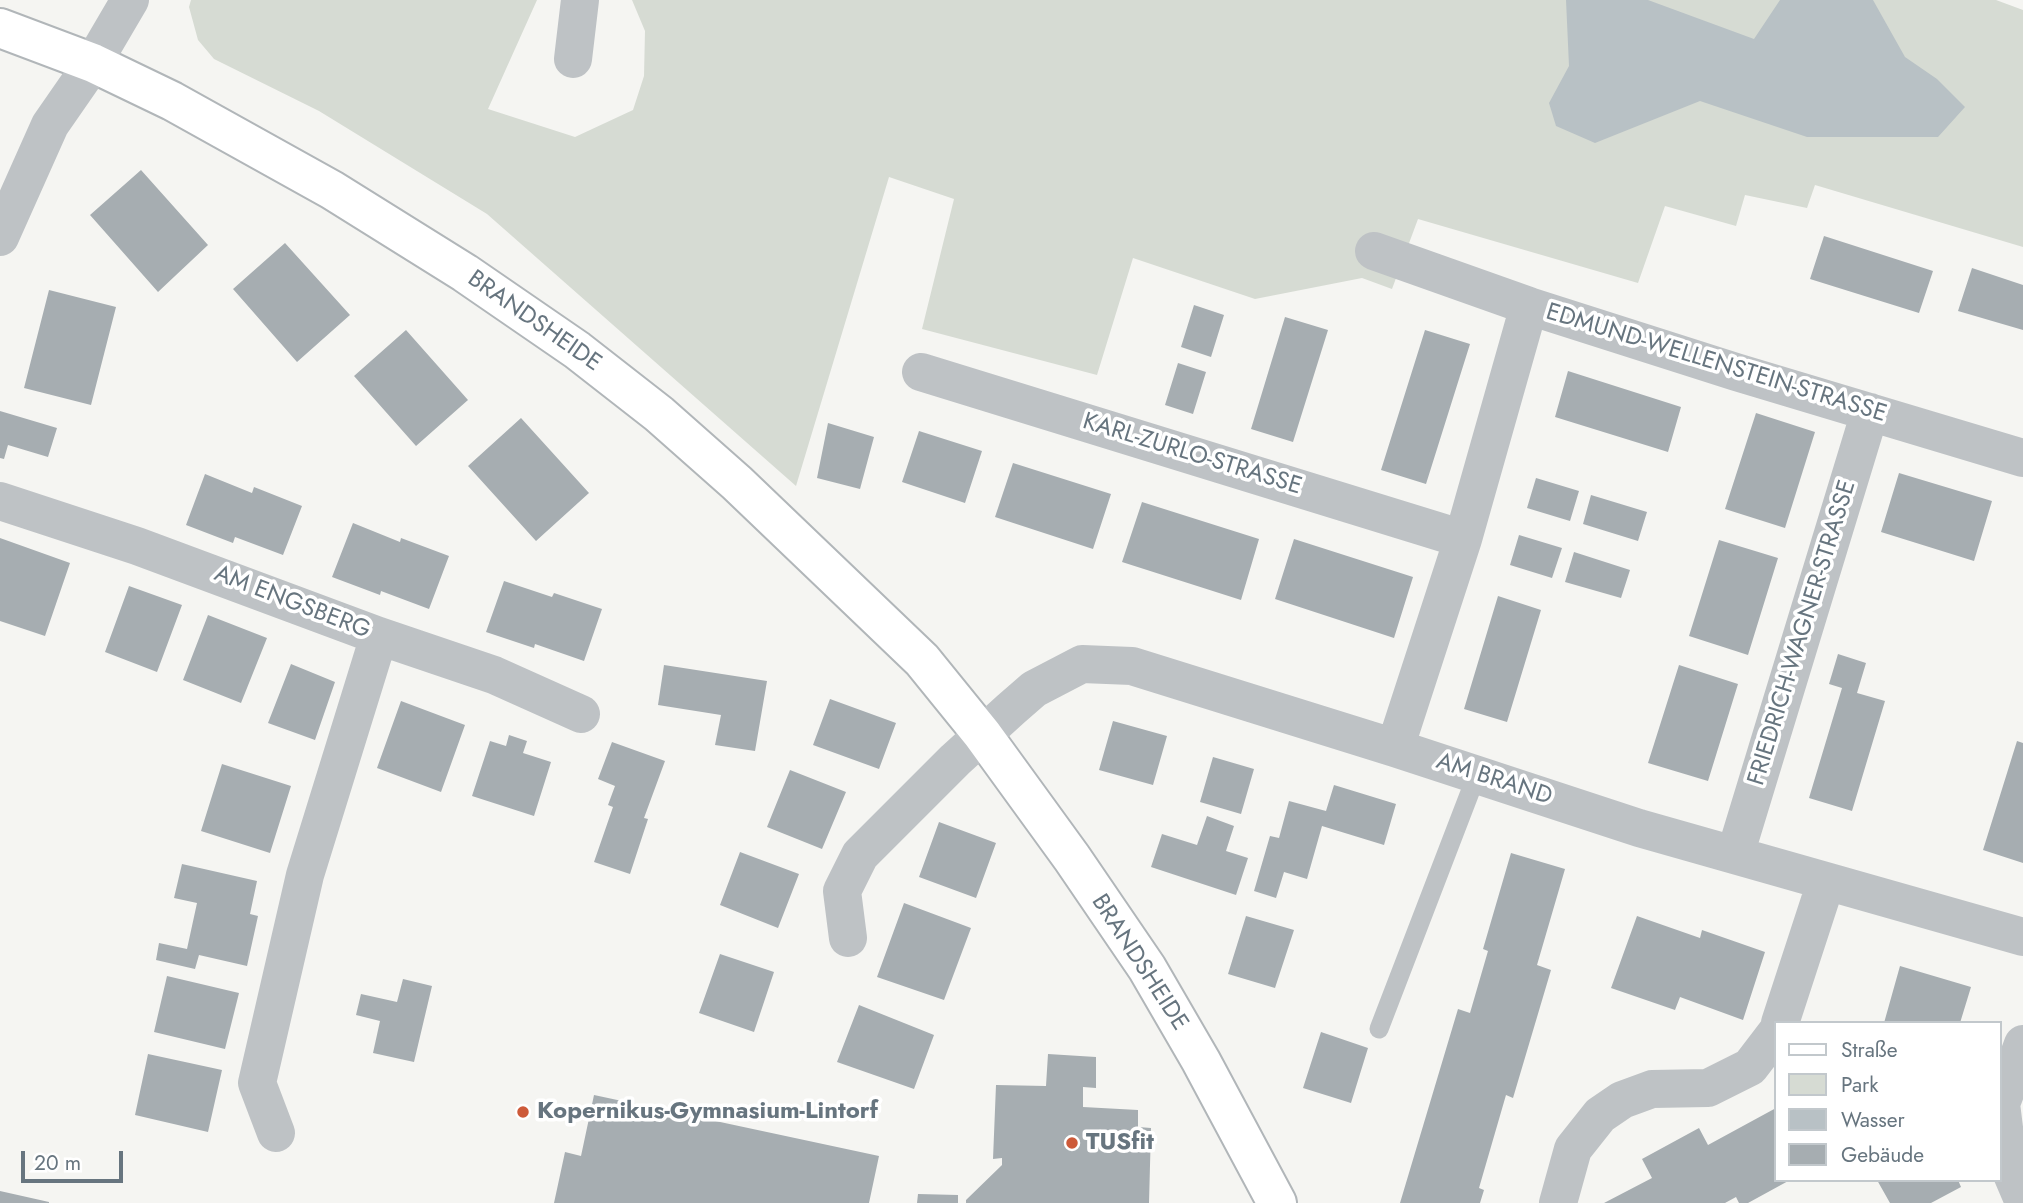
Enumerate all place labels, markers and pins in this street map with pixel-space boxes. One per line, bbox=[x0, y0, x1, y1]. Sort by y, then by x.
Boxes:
place label: Kopernikus-Gymnasium-Lintorf bbox=[537, 1098, 878, 1126]
marker: Kopernikus-Gymnasium-Lintorf bbox=[515, 1104, 531, 1120]
place label: TUSfit bbox=[1086, 1129, 1154, 1157]
marker: TUSfit bbox=[1064, 1135, 1080, 1151]

